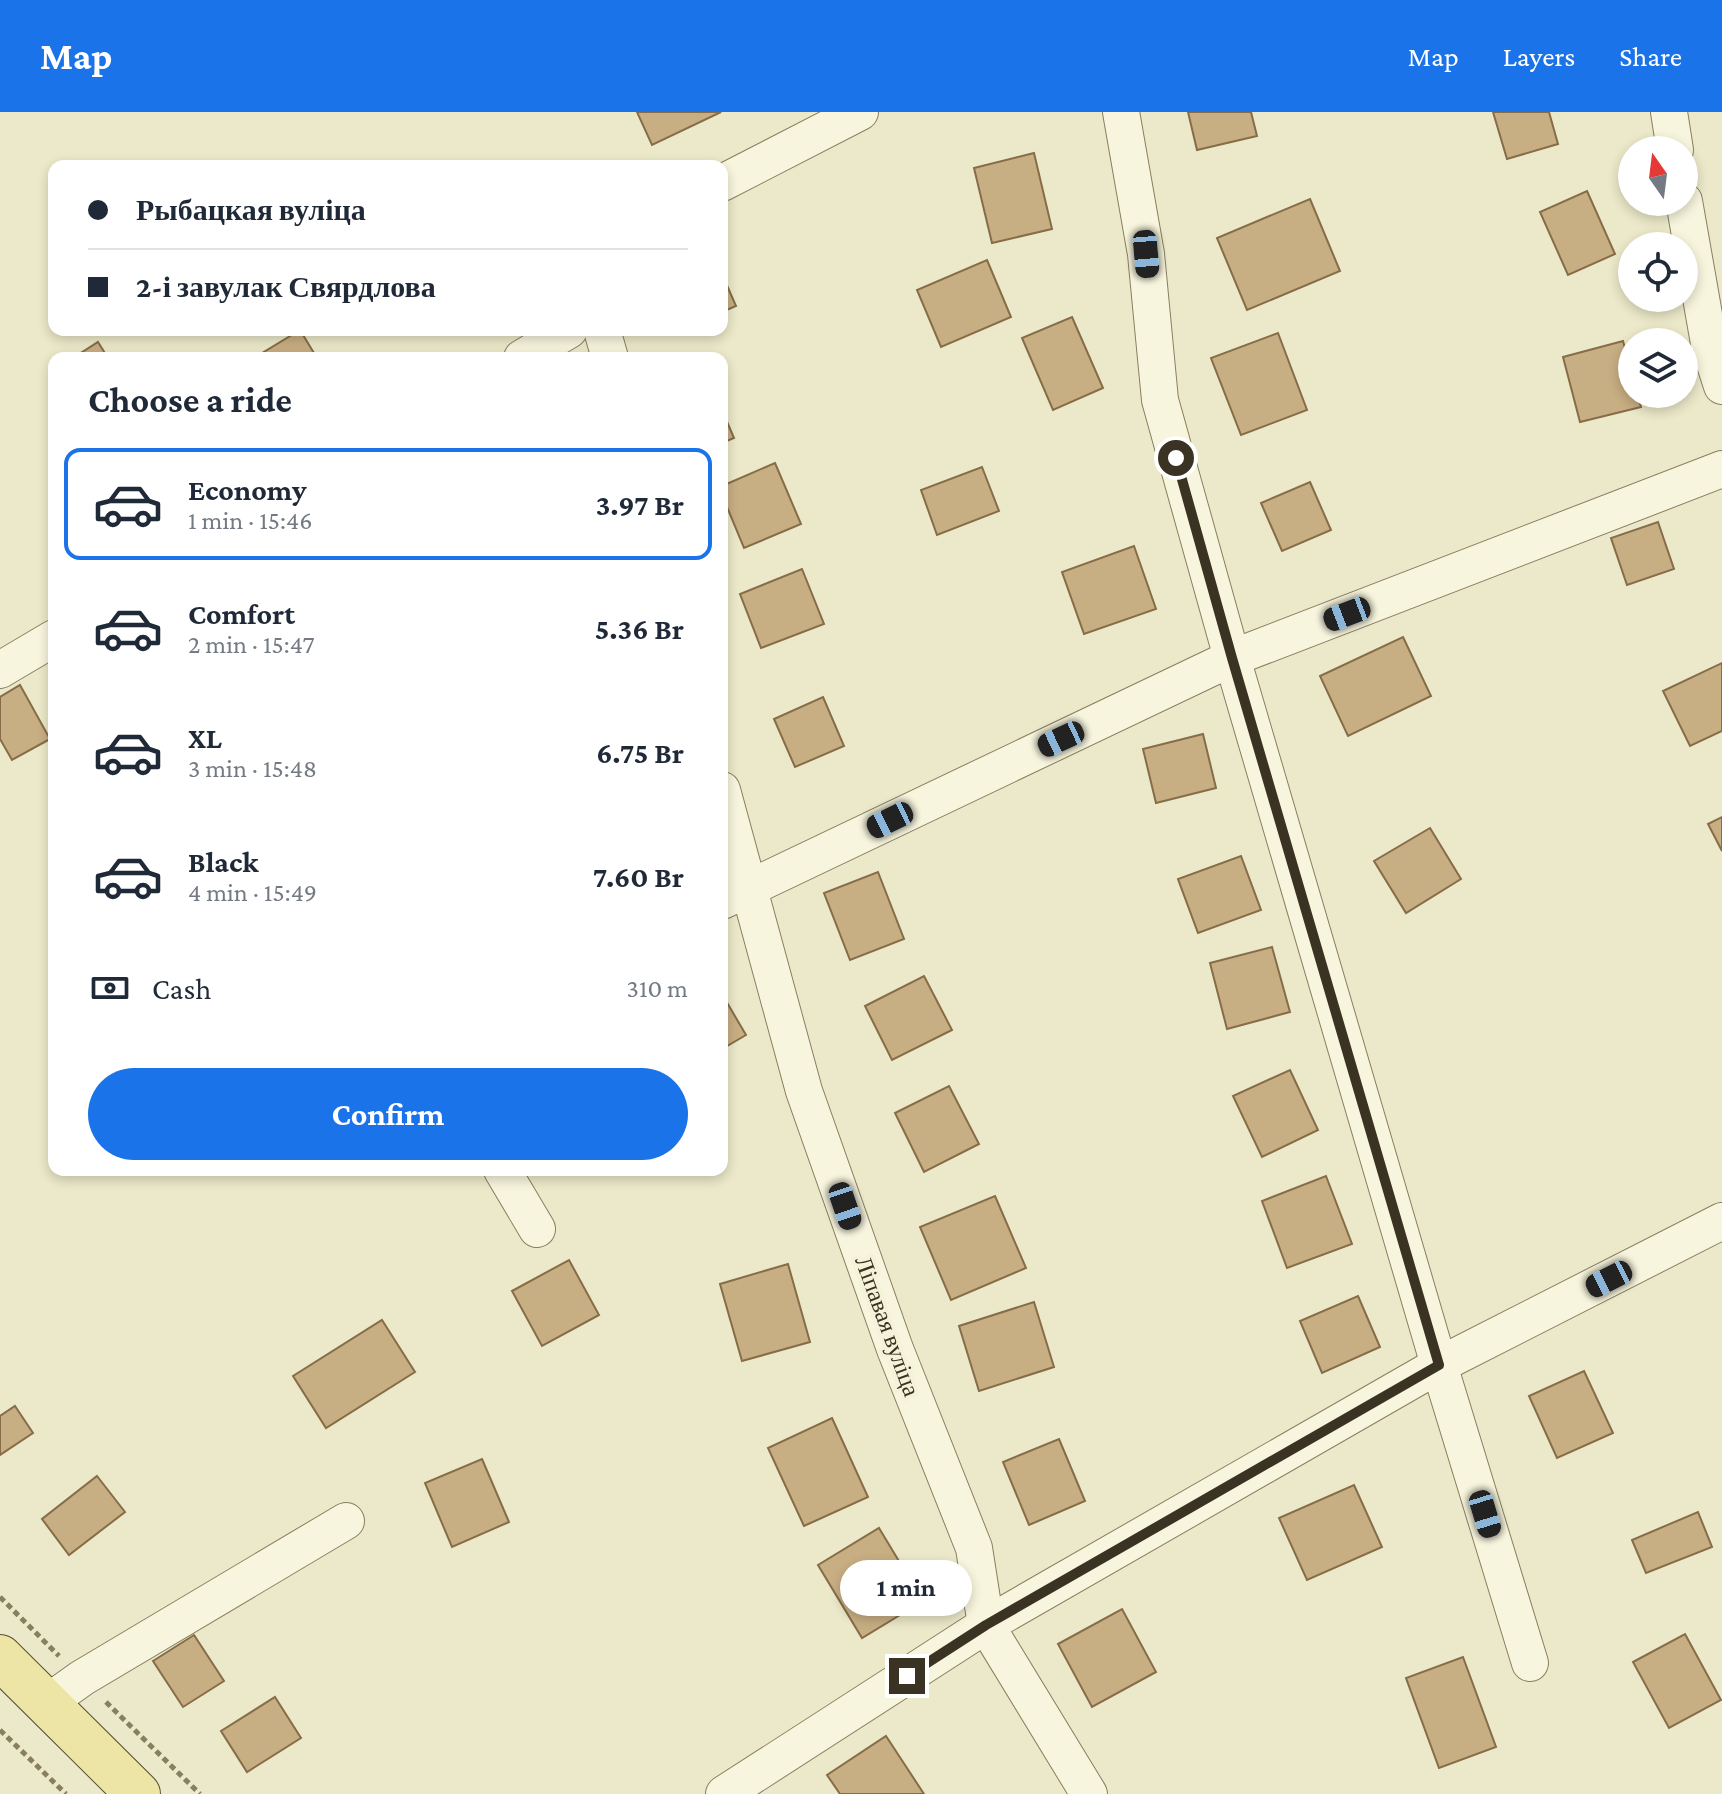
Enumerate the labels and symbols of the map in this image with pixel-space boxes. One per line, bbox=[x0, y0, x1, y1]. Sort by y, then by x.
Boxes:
north arrow bbox=[1618, 136, 1698, 216]
car bbox=[1132, 229, 1160, 279]
route start bbox=[1158, 440, 1194, 476]
car bbox=[1320, 594, 1374, 634]
car bbox=[1034, 718, 1088, 760]
car bbox=[863, 799, 917, 841]
car bbox=[826, 1179, 864, 1233]
street label: Ліпавая вуліца bbox=[850, 1252, 926, 1400]
car bbox=[1582, 1257, 1636, 1301]
car bbox=[1467, 1488, 1503, 1540]
callout: 1 min bbox=[841, 1560, 973, 1616]
route end bbox=[889, 1658, 925, 1694]

